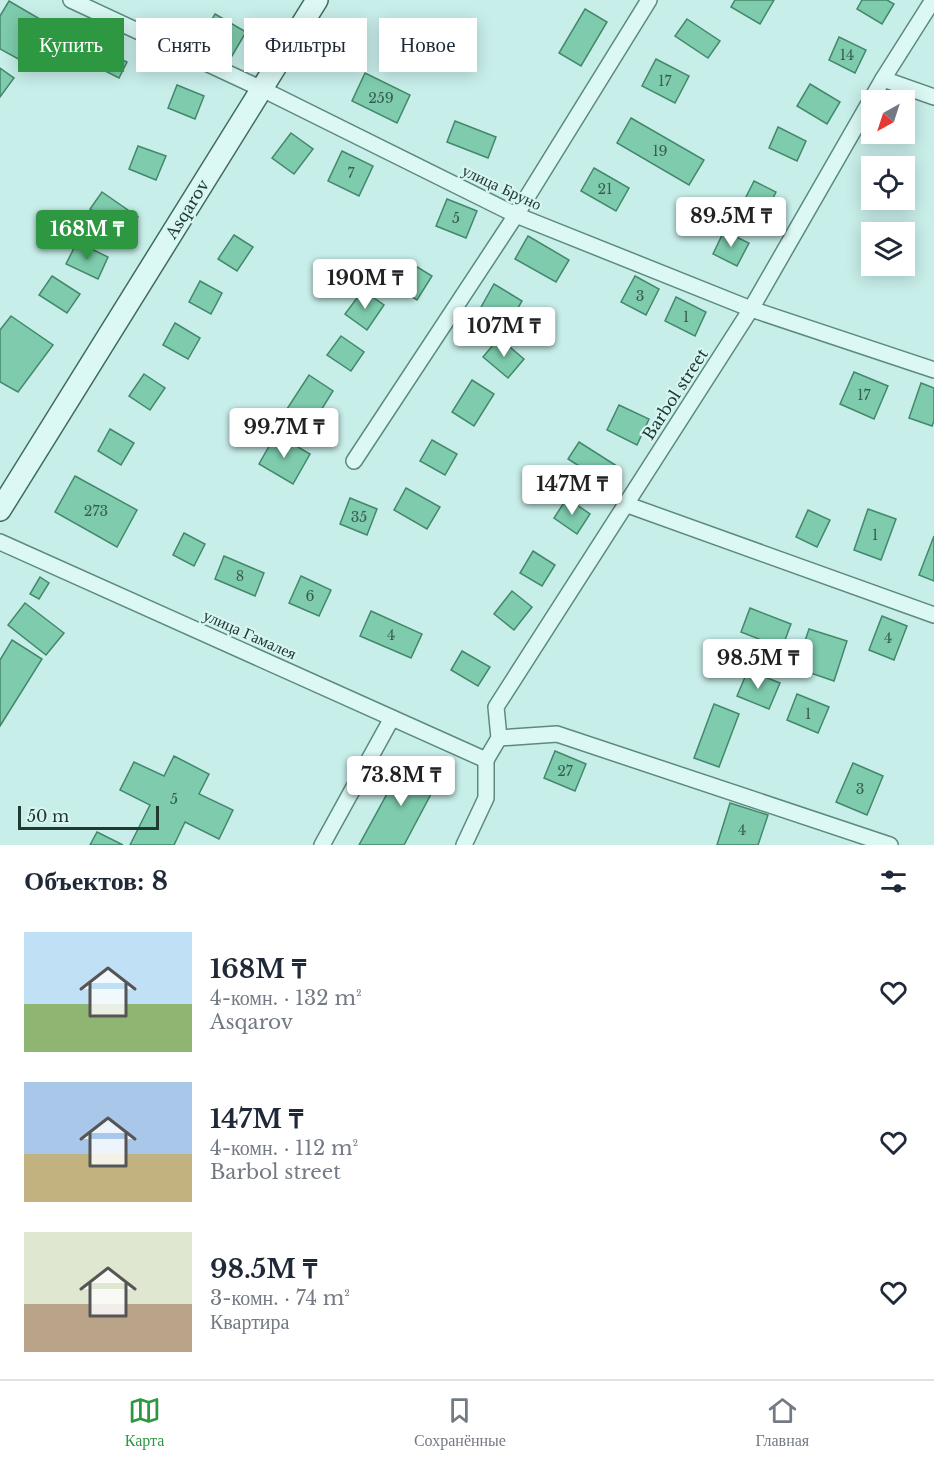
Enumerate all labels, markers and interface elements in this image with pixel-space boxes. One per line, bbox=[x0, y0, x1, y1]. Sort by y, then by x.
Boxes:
chip: Купить bbox=[18, 18, 124, 72]
chip: Снять bbox=[136, 18, 232, 72]
chip: Фильтры bbox=[244, 18, 367, 72]
chip: Новое bbox=[379, 18, 477, 72]
house number: 14 bbox=[840, 46, 854, 64]
house number: 17 bbox=[658, 72, 673, 90]
house number: 259 bbox=[368, 89, 394, 107]
north arrow bbox=[861, 90, 915, 144]
map controls bbox=[861, 90, 915, 276]
house number: 19 bbox=[652, 142, 668, 160]
button: locate bbox=[861, 156, 915, 210]
street label: улица Бруно bbox=[459, 160, 545, 214]
house number: 7 bbox=[347, 164, 355, 182]
street label: Asqarov bbox=[160, 175, 213, 243]
house number: 21 bbox=[598, 180, 612, 198]
pin: 89.5M ₸ bbox=[676, 197, 786, 248]
text: 89.5M ₸ bbox=[690, 204, 772, 228]
house number: 5 bbox=[452, 209, 460, 227]
pin: 168M ₸ bbox=[38, 210, 136, 261]
text: 168M ₸ bbox=[50, 217, 124, 241]
button: layers bbox=[861, 222, 915, 276]
pin: 190M ₸ bbox=[316, 259, 414, 310]
text: 190M ₸ bbox=[327, 266, 403, 290]
house number: 3 bbox=[636, 287, 644, 305]
pin: 107M ₸ bbox=[455, 307, 553, 358]
house number: 1 bbox=[683, 308, 689, 326]
text: 107M ₸ bbox=[467, 314, 541, 338]
street label: Barbol street bbox=[638, 345, 712, 443]
house number: 17 bbox=[857, 386, 872, 404]
pin: 99.7M ₸ bbox=[229, 408, 339, 459]
text: 99.7M ₸ bbox=[243, 415, 325, 439]
pin: 147M ₸ bbox=[523, 465, 621, 516]
text: 147M ₸ bbox=[536, 472, 608, 496]
house number: 273 bbox=[84, 502, 108, 520]
house number: 35 bbox=[351, 508, 367, 526]
house number: 1 bbox=[872, 526, 878, 544]
house number: 8 bbox=[236, 567, 244, 585]
house number: 6 bbox=[305, 587, 315, 605]
street label: улица Гамалея bbox=[200, 605, 300, 664]
house number: 4 bbox=[387, 626, 395, 644]
house number: 4 bbox=[884, 629, 892, 647]
pin: 98.5M ₸ bbox=[703, 639, 813, 690]
text: 98.5M ₸ bbox=[717, 646, 799, 670]
house number: 1 bbox=[805, 705, 811, 723]
pin: 73.8M ₸ bbox=[346, 756, 456, 807]
house number: 27 bbox=[557, 762, 574, 780]
text: 73.8M ₸ bbox=[361, 763, 441, 787]
house number: 3 bbox=[856, 780, 864, 798]
house number: 5 bbox=[170, 790, 178, 808]
scale bar bbox=[18, 803, 159, 830]
text: 50 m bbox=[27, 806, 69, 826]
house number: 4 bbox=[738, 821, 746, 839]
text: Объектов: 8 bbox=[24, 865, 168, 897]
icon: filters bbox=[877, 865, 910, 898]
text: 168M ₸ bbox=[210, 953, 306, 985]
icon: home bbox=[72, 956, 144, 1028]
icon: heart bbox=[877, 976, 910, 1009]
text: 4-комн. · 132 m² bbox=[210, 986, 362, 1010]
text: Asqarov bbox=[210, 1010, 293, 1034]
text: 147M ₸ bbox=[210, 1103, 303, 1135]
icon: home bbox=[72, 1106, 144, 1178]
icon: heart bbox=[877, 1126, 910, 1159]
text: 4-комн. · 112 m² bbox=[210, 1136, 358, 1160]
text: Barbol street bbox=[210, 1160, 341, 1184]
text: 98.5M ₸ bbox=[210, 1253, 317, 1285]
icon: home bbox=[72, 1256, 144, 1328]
icon: heart bbox=[877, 1276, 910, 1309]
text: 3-комн. · 74 m² bbox=[210, 1286, 350, 1310]
text: Квартира bbox=[210, 1310, 289, 1334]
tab: Карта bbox=[125, 1394, 164, 1450]
tab: Сохранённые bbox=[414, 1394, 506, 1450]
tab: Главная bbox=[755, 1394, 809, 1450]

